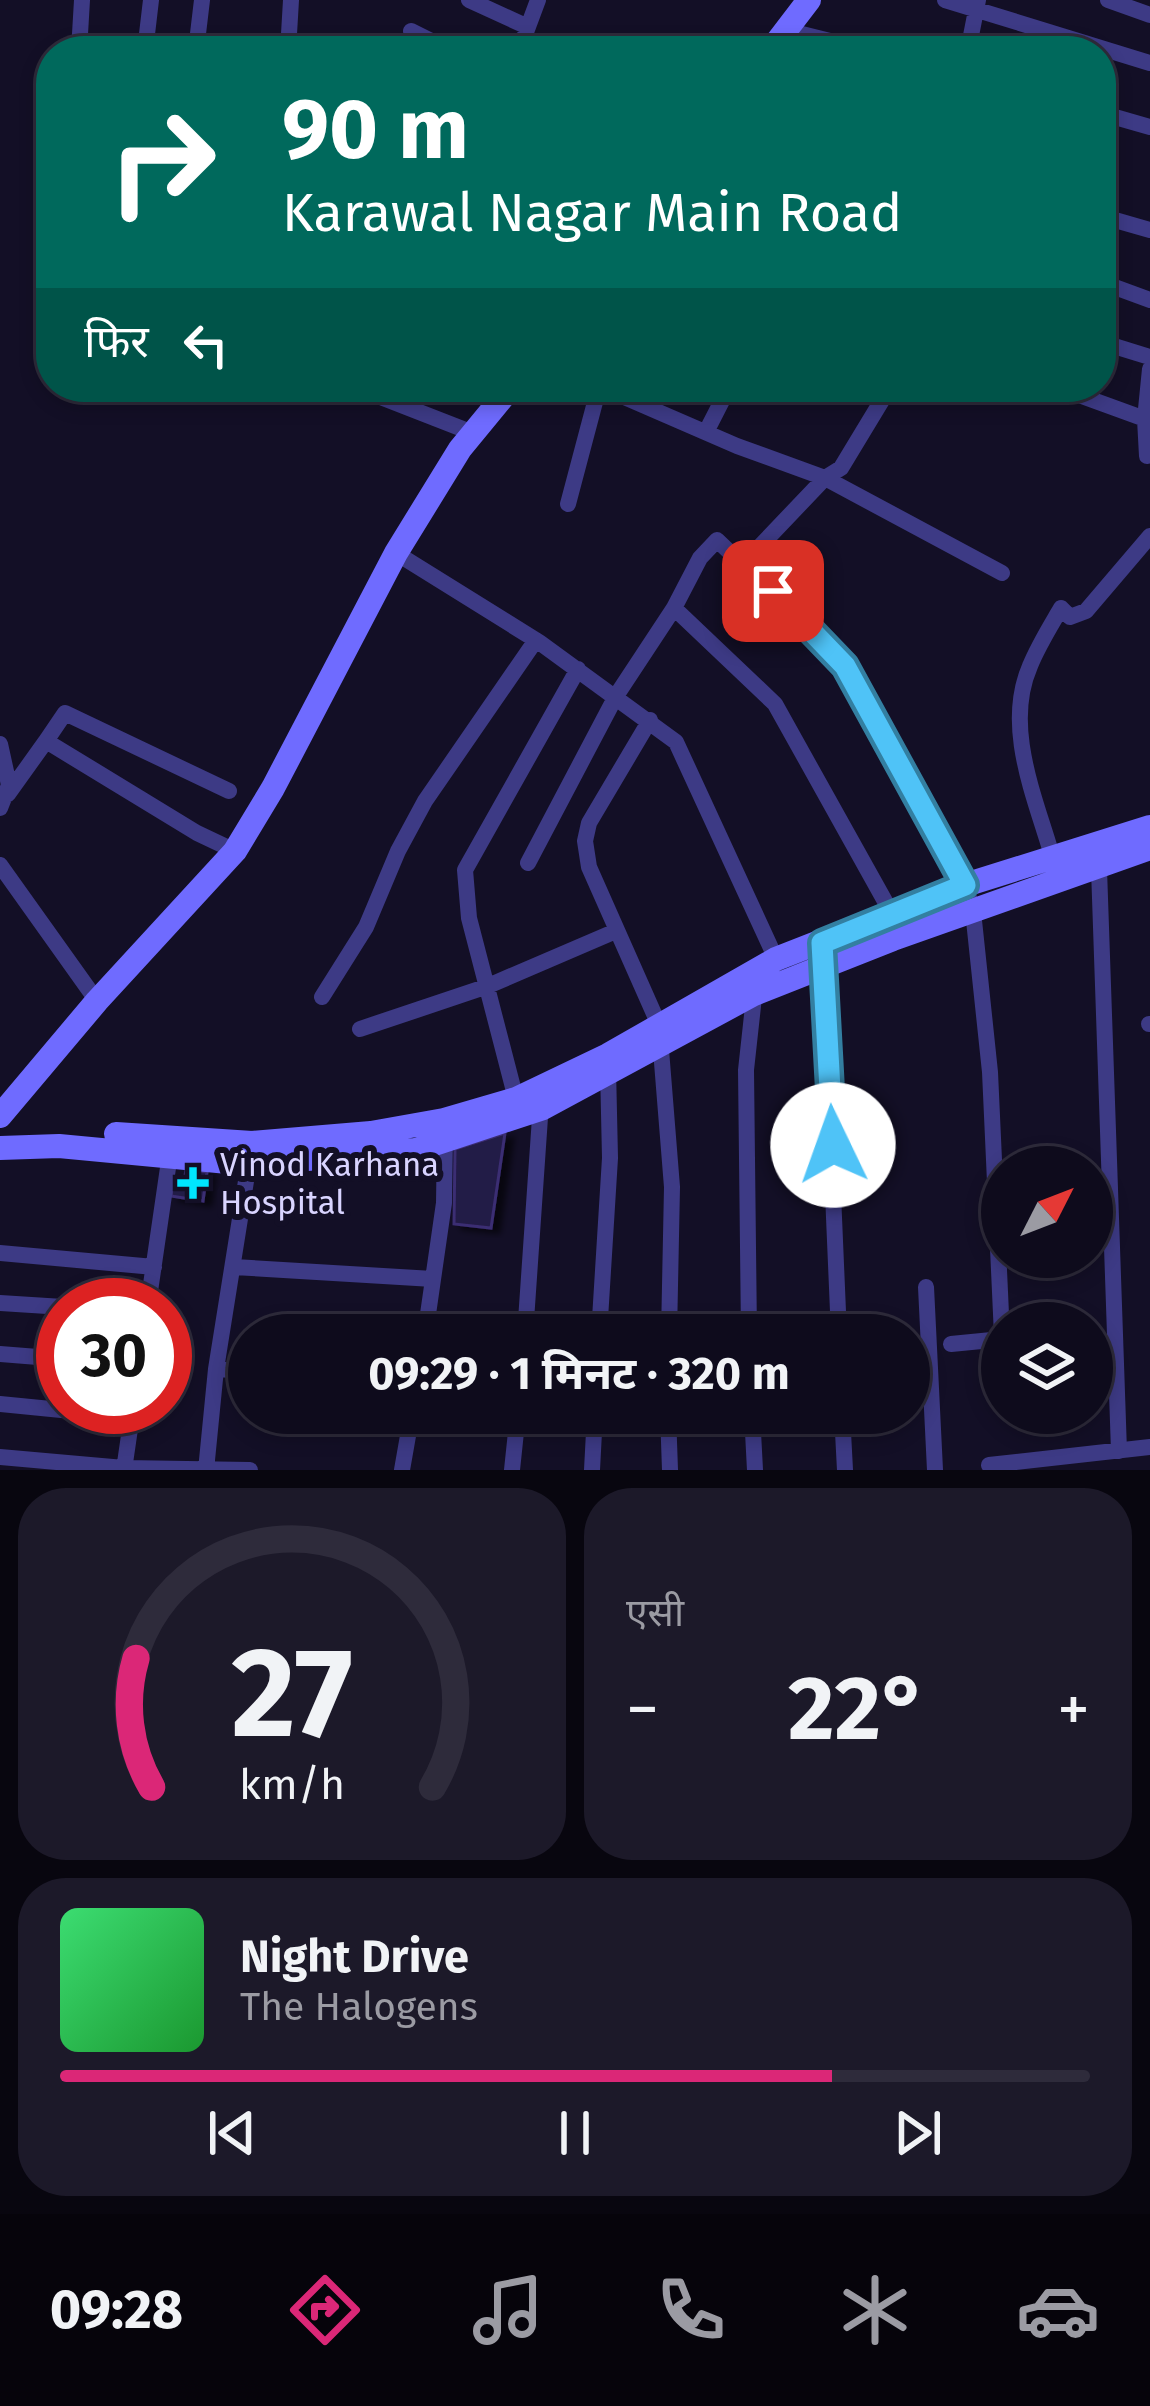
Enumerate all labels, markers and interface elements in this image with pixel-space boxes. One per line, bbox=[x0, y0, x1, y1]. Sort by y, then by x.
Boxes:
text: 90 m bbox=[282, 79, 469, 180]
icon: right bbox=[84, 84, 240, 240]
text: Karawal Nagar Main Road bbox=[282, 181, 902, 245]
icon: left bbox=[173, 312, 239, 378]
text: फिर bbox=[84, 315, 149, 369]
pin bbox=[722, 540, 824, 642]
icon: arrive bbox=[740, 558, 806, 624]
position arrow bbox=[770, 1082, 896, 1208]
place label: Vinod Karhana Hospital bbox=[220, 1145, 439, 1223]
north arrow bbox=[981, 1146, 1113, 1278]
map controls bbox=[981, 1146, 1113, 1434]
marker: Vinod Karhana Hospital bbox=[177, 1167, 209, 1199]
speed limit sign: 30 bbox=[36, 1278, 192, 1434]
button: layers bbox=[981, 1302, 1113, 1434]
text: 09:29 · 1 मिनट · 320 m bbox=[368, 1347, 790, 1401]
text: एसी bbox=[626, 1590, 684, 1636]
text: 27 bbox=[231, 1619, 353, 1769]
text: 22° bbox=[788, 1655, 928, 1763]
text: − bbox=[626, 1670, 659, 1749]
text: + bbox=[1057, 1670, 1090, 1749]
text: km/h bbox=[239, 1759, 345, 1810]
text: Night Drive bbox=[240, 1930, 469, 1984]
text: The Halogens bbox=[240, 1984, 478, 2030]
icon: previous bbox=[199, 2100, 265, 2166]
icon: pause bbox=[542, 2100, 608, 2166]
icon: next bbox=[885, 2100, 951, 2166]
icon: directions bbox=[283, 2268, 367, 2352]
icon: music bbox=[466, 2268, 550, 2352]
icon: phone bbox=[649, 2268, 733, 2352]
icon: climate bbox=[833, 2268, 917, 2352]
icon: car bbox=[1016, 2268, 1100, 2352]
text: 09:28 bbox=[50, 2278, 183, 2342]

